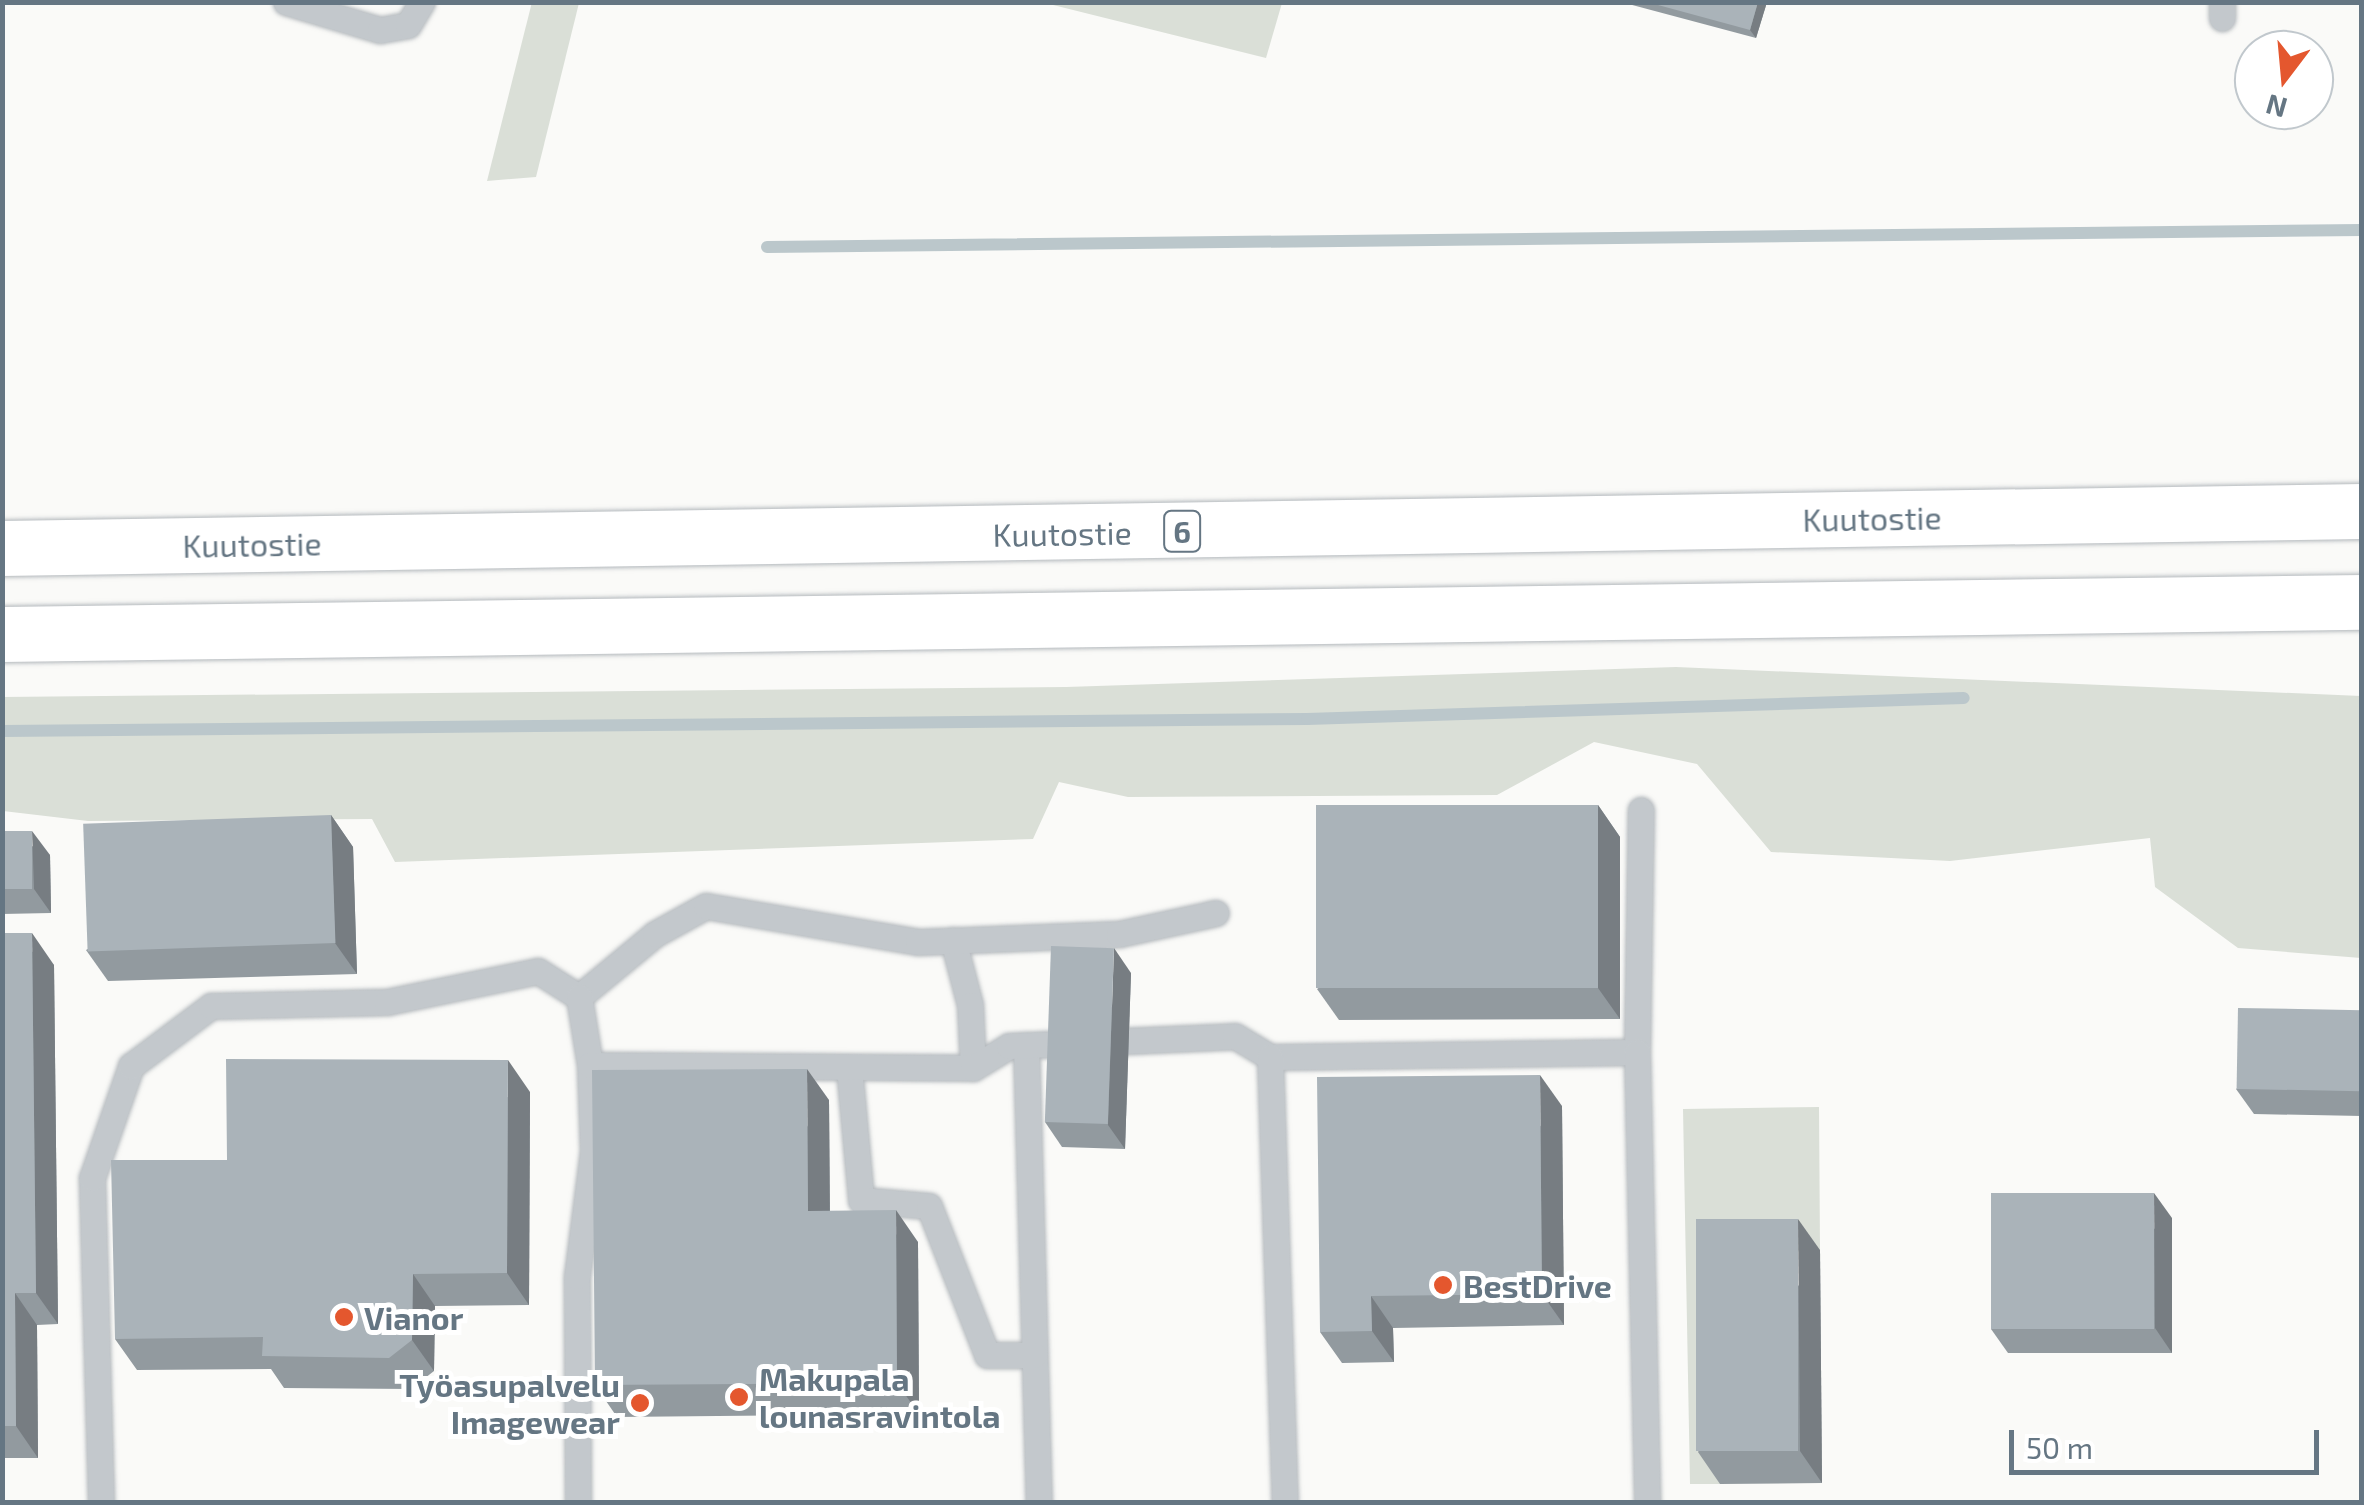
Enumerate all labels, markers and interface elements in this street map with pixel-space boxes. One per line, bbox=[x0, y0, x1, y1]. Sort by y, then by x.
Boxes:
north arrow bbox=[2234, 30, 2334, 130]
text: N bbox=[2262, 88, 2291, 126]
street label: Kuutostie bbox=[1802, 498, 1942, 538]
road number: 6 bbox=[1162, 506, 1202, 556]
street label: Kuutostie bbox=[992, 513, 1132, 553]
street label: Kuutostie bbox=[182, 524, 322, 564]
place label: BestDrive bbox=[1463, 1266, 1612, 1304]
marker: BestDrive bbox=[1432, 1274, 1454, 1296]
place label: Vianor bbox=[364, 1298, 463, 1336]
marker: Vianor bbox=[333, 1306, 355, 1328]
place label: Makupala lounasravintola bbox=[759, 1360, 1000, 1435]
place label: Työasupalvelu Imagewear bbox=[399, 1366, 620, 1441]
marker: Makupala lounasravintola bbox=[728, 1386, 750, 1408]
marker: Työasupalvelu Imagewear bbox=[629, 1392, 651, 1414]
scale bar bbox=[2014, 1410, 2324, 1472]
text: 50 m bbox=[2026, 1429, 2093, 1465]

